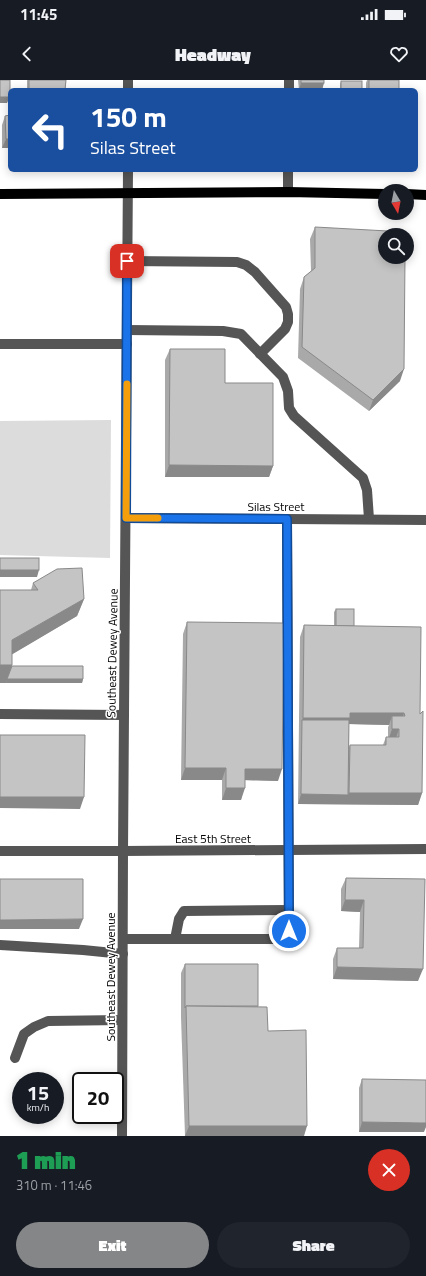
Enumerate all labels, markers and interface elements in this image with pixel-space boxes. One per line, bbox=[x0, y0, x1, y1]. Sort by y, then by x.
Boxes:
text: 11:45 bbox=[20, 3, 57, 26]
text: Headway bbox=[175, 41, 251, 68]
icon: back bbox=[16, 43, 38, 65]
icon: heart bbox=[388, 43, 410, 65]
text: 150 m bbox=[90, 95, 167, 138]
icon: left bbox=[24, 104, 76, 156]
text: Silas Street bbox=[90, 134, 176, 161]
north arrow bbox=[378, 184, 414, 220]
map controls bbox=[378, 184, 414, 264]
button: search bbox=[378, 228, 414, 264]
pin bbox=[110, 244, 144, 278]
icon: arrive bbox=[116, 250, 138, 272]
street label: Silas Street bbox=[247, 497, 305, 516]
street label: Southeast Dewey Avenue bbox=[101, 588, 123, 718]
street label: East 5th Street bbox=[175, 829, 252, 848]
position arrow bbox=[268, 910, 310, 952]
street label: Southeast Dewey Avenue bbox=[101, 912, 120, 1042]
speed limit sign: 20 bbox=[72, 1072, 124, 1124]
text: 15 bbox=[27, 1077, 49, 1108]
text: km/h bbox=[27, 1100, 49, 1115]
text: 1 min bbox=[16, 1142, 76, 1178]
button: close bbox=[368, 1149, 410, 1191]
text: 310 m · 11:46 bbox=[16, 1175, 92, 1195]
button: Exit bbox=[16, 1222, 209, 1268]
button: Share bbox=[217, 1222, 410, 1268]

